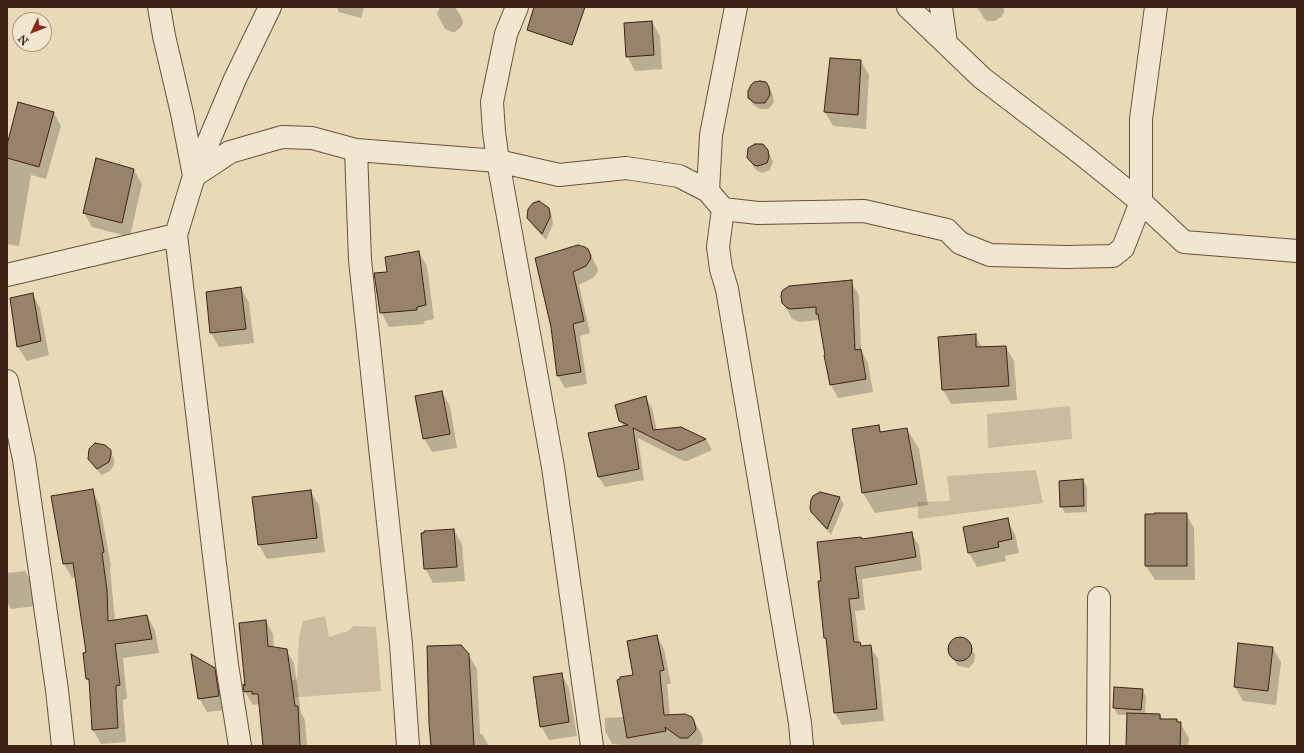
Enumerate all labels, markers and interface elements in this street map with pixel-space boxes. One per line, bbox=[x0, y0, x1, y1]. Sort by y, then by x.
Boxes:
north arrow bbox=[12, 12, 52, 52]
text: N bbox=[16, 32, 32, 48]

